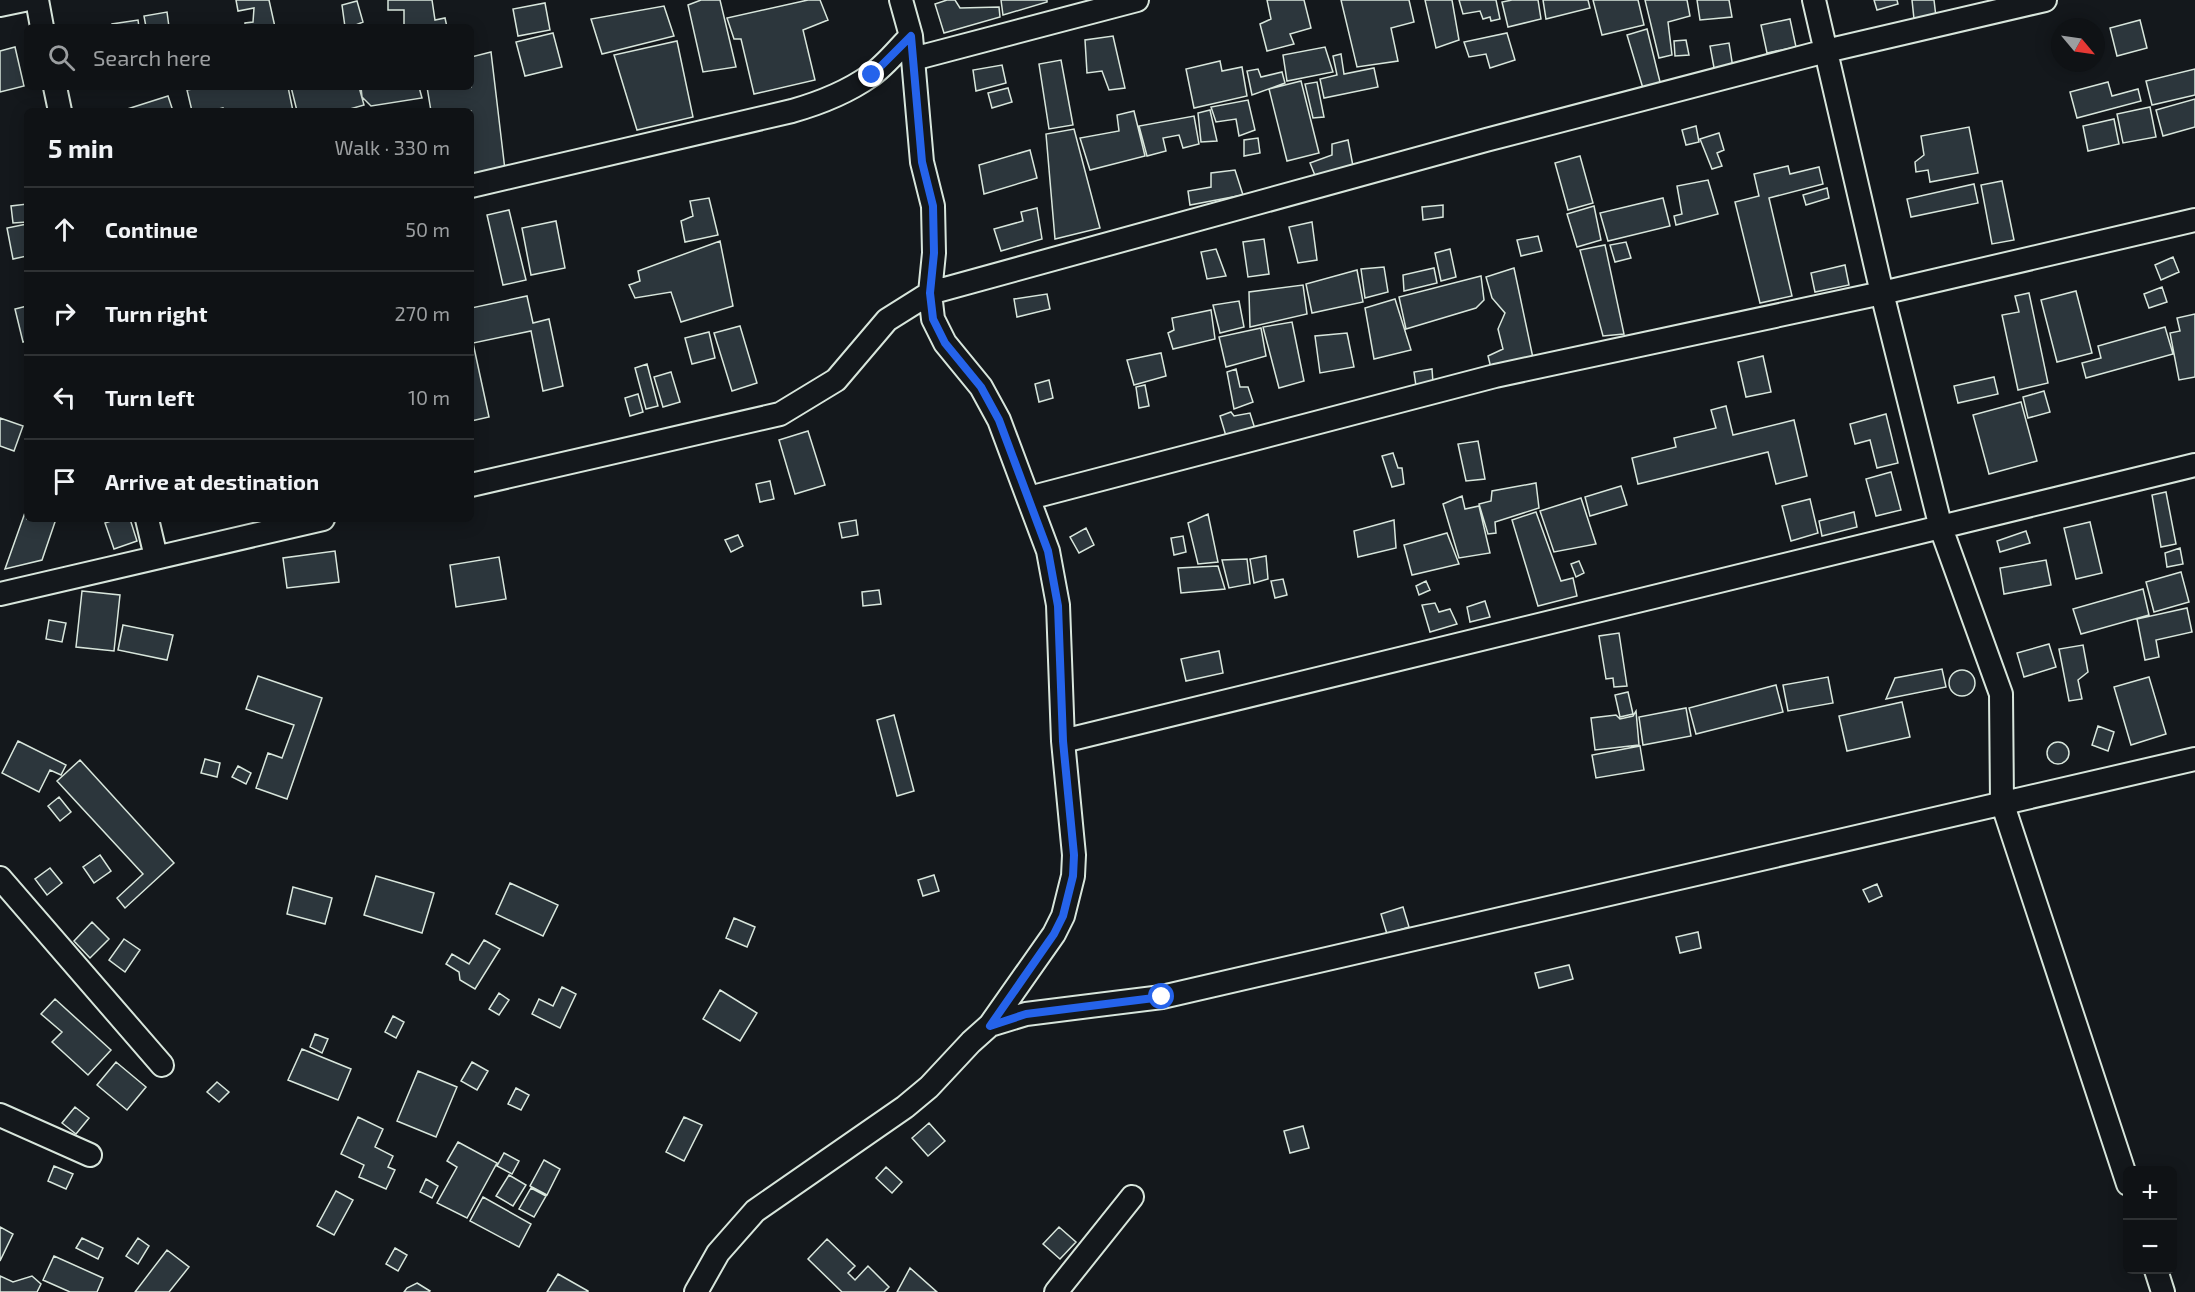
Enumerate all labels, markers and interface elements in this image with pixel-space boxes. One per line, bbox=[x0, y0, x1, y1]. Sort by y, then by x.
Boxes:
north arrow bbox=[2051, 18, 2105, 72]
search box bbox=[24, 24, 474, 90]
icon: search bbox=[45, 41, 78, 74]
text: Search here bbox=[93, 44, 211, 70]
route end bbox=[858, 61, 884, 87]
text: 5 min bbox=[48, 132, 114, 163]
text: Walk · 330 m bbox=[334, 135, 450, 159]
icon: ahead bbox=[48, 213, 81, 246]
text: Continue bbox=[105, 216, 198, 242]
text: 50 m bbox=[405, 217, 450, 241]
icon: right bbox=[48, 297, 81, 330]
text: Turn right bbox=[105, 300, 207, 326]
text: 270 m bbox=[394, 301, 450, 325]
icon: left bbox=[48, 381, 81, 414]
text: Turn left bbox=[105, 384, 194, 410]
text: 10 m bbox=[408, 385, 450, 409]
icon: arrive bbox=[48, 465, 81, 498]
text: Arrive at destination bbox=[105, 468, 319, 494]
route start bbox=[1148, 983, 1174, 1009]
map controls bbox=[2123, 1166, 2177, 1274]
button: + bbox=[2123, 1166, 2177, 1220]
button: − bbox=[2123, 1220, 2177, 1274]

